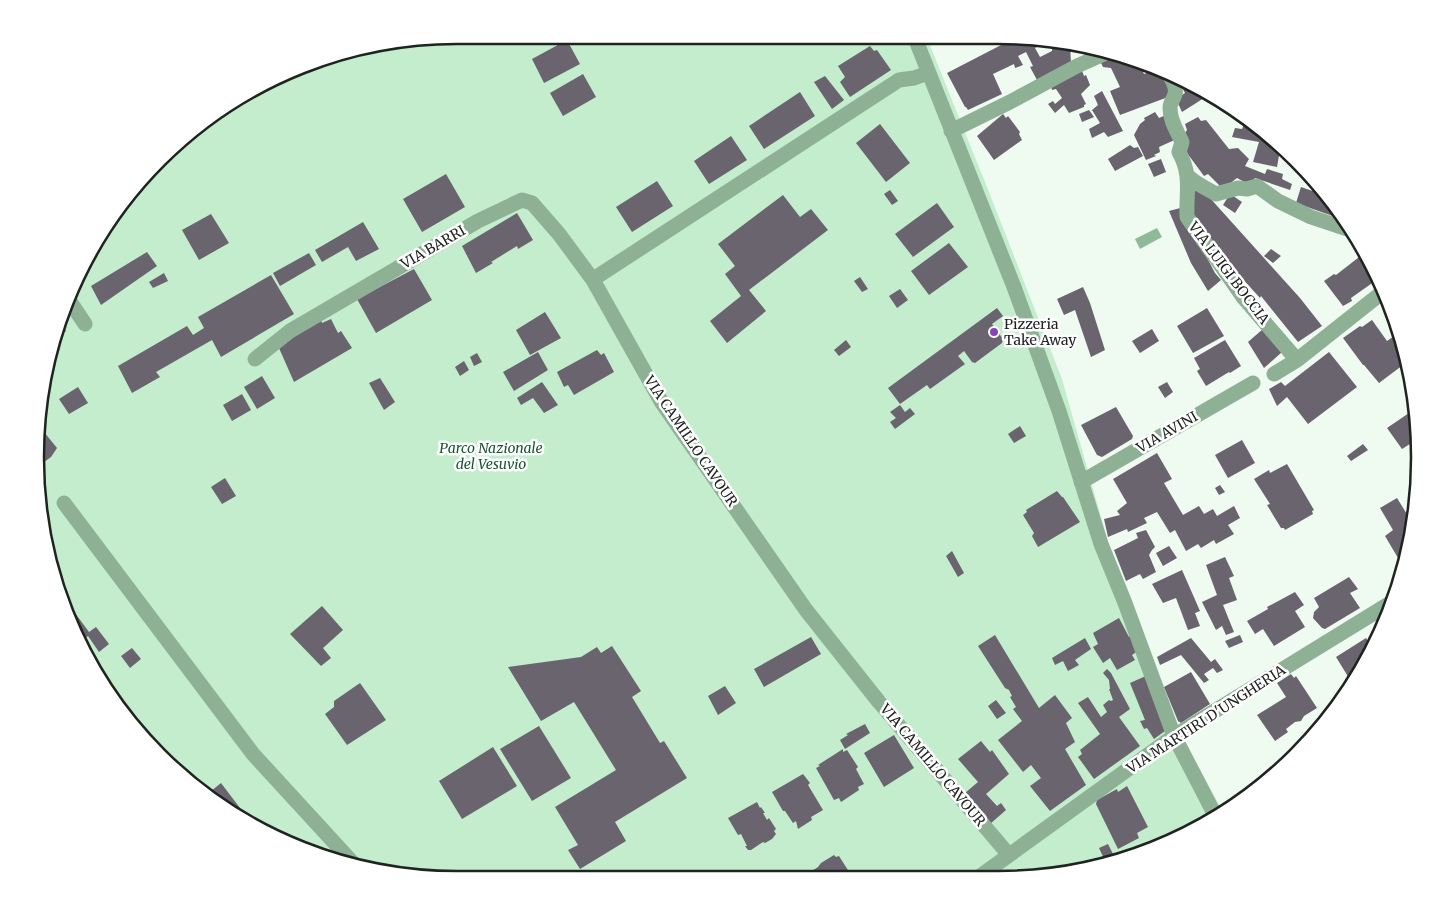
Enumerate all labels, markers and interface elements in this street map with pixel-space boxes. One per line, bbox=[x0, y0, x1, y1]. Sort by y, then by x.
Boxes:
street label: VIA LUIGI BOCCIA bbox=[1184, 217, 1274, 328]
street label: VIA BARRI bbox=[397, 221, 469, 273]
place label: Pizzeria Take Away bbox=[1004, 315, 1077, 349]
marker: Pizzeria Take Away bbox=[988, 326, 1000, 338]
street label: VIA CAMILLO CAVOUR bbox=[640, 371, 742, 510]
street label: VIA AVINI bbox=[1132, 407, 1201, 457]
park label: Parco Nazionale del Vesuvio bbox=[439, 439, 543, 473]
street label: VIA MARTIRI D'UNGHERIA bbox=[1122, 661, 1289, 778]
street label: VIA CAMILLO CAVOUR bbox=[876, 699, 990, 830]

